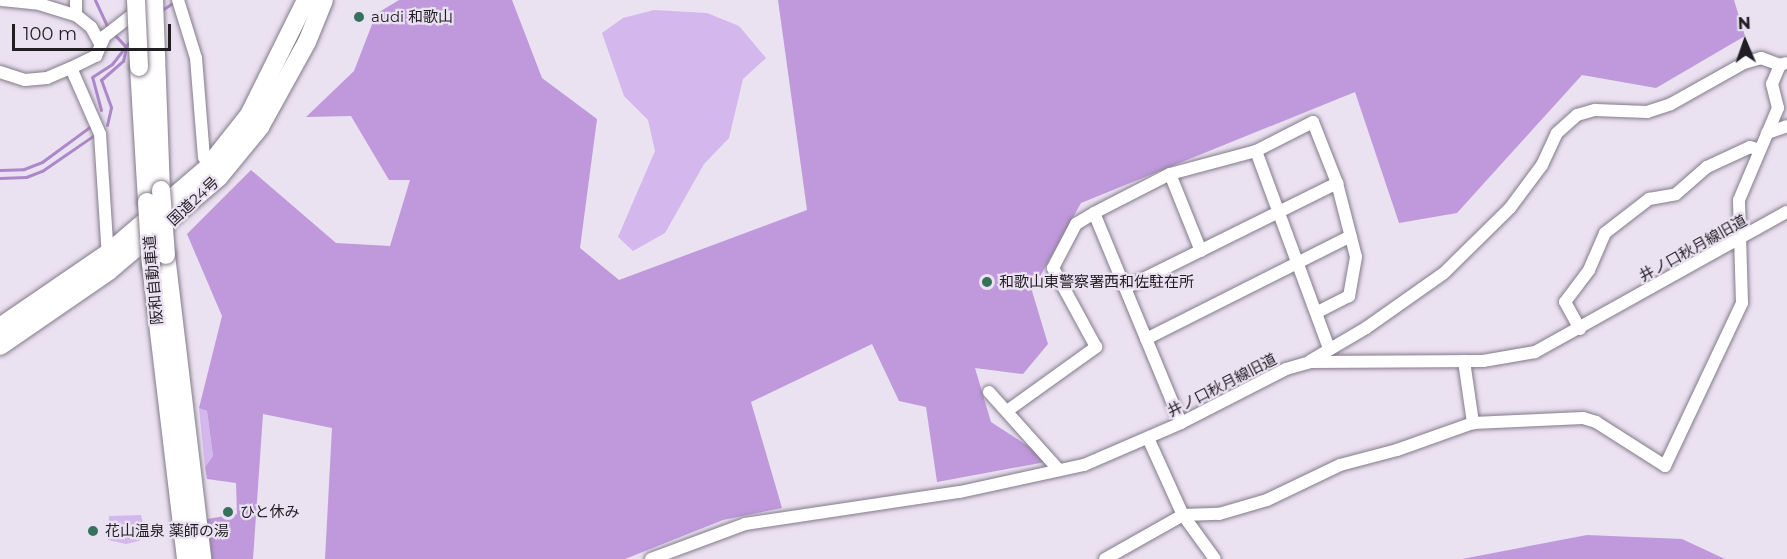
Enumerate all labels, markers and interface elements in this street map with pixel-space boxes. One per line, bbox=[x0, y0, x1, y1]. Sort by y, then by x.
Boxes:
place label: audi 和歌山 bbox=[371, 8, 453, 26]
marker: audi 和歌山 bbox=[352, 10, 366, 24]
scale bar bbox=[15, 12, 174, 50]
north arrow bbox=[1715, 12, 1775, 72]
text: N bbox=[1738, 14, 1751, 33]
text: 100 m bbox=[23, 23, 77, 45]
street label: 国道24号 bbox=[164, 173, 222, 229]
street label: 井ノ口秋月線旧道 bbox=[1636, 211, 1750, 285]
street label: 阪和自動車道 bbox=[140, 234, 166, 326]
place label: 和歌山東警察署西和佐駐在所 bbox=[999, 273, 1194, 291]
marker: 和歌山東警察署西和佐駐在所 bbox=[980, 275, 994, 289]
street label: 井ノ口秋月線旧道 bbox=[1164, 350, 1280, 420]
place label: ひと休み bbox=[240, 503, 300, 521]
marker: ひと休み bbox=[221, 505, 235, 519]
place label: 花山温泉 薬師の湯 bbox=[105, 522, 229, 540]
marker: 花山温泉 薬師の湯 bbox=[86, 524, 100, 538]

